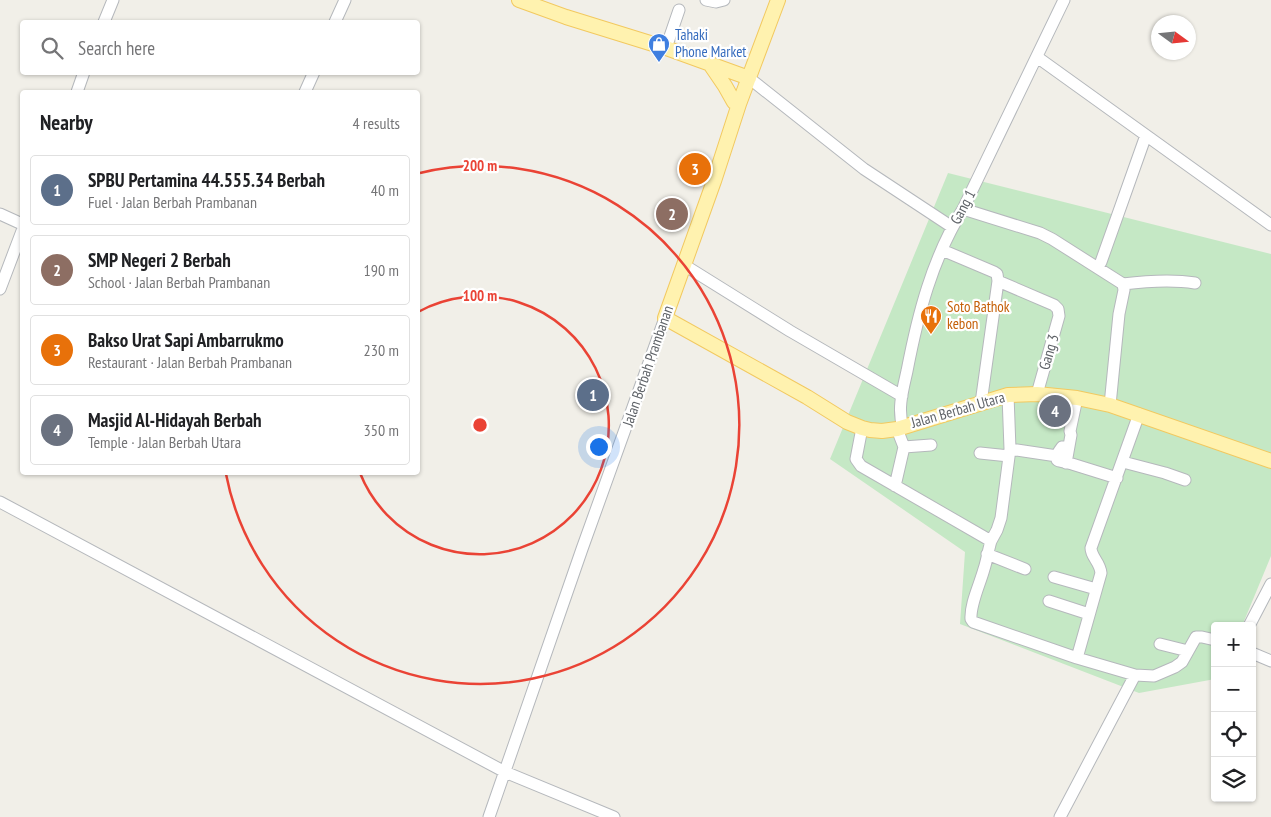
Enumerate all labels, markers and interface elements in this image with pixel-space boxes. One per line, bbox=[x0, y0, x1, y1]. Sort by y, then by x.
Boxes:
north arrow bbox=[1151, 15, 1196, 60]
search box bbox=[20, 20, 420, 75]
place label: Tahaki Phone Market bbox=[675, 25, 746, 61]
shop icon: Tahaki Phone Market bbox=[647, 32, 671, 63]
icon: search bbox=[38, 34, 66, 62]
text: Search here bbox=[78, 36, 155, 60]
text: Nearby bbox=[40, 109, 93, 136]
text: 4 results bbox=[353, 113, 400, 133]
pin: 3 bbox=[679, 150, 711, 188]
text: 200 m bbox=[463, 156, 497, 175]
text: SPBU Pertamina 44.555.34 Berbah bbox=[88, 168, 325, 192]
text: 1 bbox=[53, 180, 61, 200]
text: 40 m bbox=[371, 180, 399, 200]
street label: Gang 1 bbox=[946, 186, 979, 227]
text: Fuel · Jalan Berbah Prambanan bbox=[88, 192, 257, 212]
pin: 2 bbox=[656, 195, 688, 233]
text: SMP Negeri 2 Berbah bbox=[88, 248, 231, 272]
text: 2 bbox=[53, 260, 61, 280]
text: 190 m bbox=[364, 260, 399, 280]
text: School · Jalan Berbah Prambanan bbox=[88, 272, 270, 292]
text: 100 m bbox=[463, 286, 497, 305]
place label: Soto Bathok kebon bbox=[947, 297, 1010, 333]
street label: Jalan Berbah Prambanan bbox=[618, 303, 677, 430]
restaurant icon: Soto Bathok kebon bbox=[919, 304, 943, 335]
text: Bakso Urat Sapi Ambarrukmo bbox=[88, 328, 284, 352]
street label: Gang 3 bbox=[1034, 332, 1063, 372]
text: 3 bbox=[53, 340, 61, 360]
text: 230 m bbox=[364, 340, 399, 360]
text: Restaurant · Jalan Berbah Prambanan bbox=[88, 352, 292, 372]
pin: 1 bbox=[577, 376, 609, 414]
street label: Jalan Berbah Utara bbox=[908, 387, 1007, 432]
pin: 4 bbox=[1039, 392, 1071, 430]
text: Masjid Al-Hidayah Berbah bbox=[88, 408, 262, 432]
centre of rings bbox=[471, 416, 489, 434]
text: 4 bbox=[53, 420, 61, 440]
text: 350 m bbox=[364, 420, 399, 440]
text: Temple · Jalan Berbah Utara bbox=[88, 432, 241, 452]
your location bbox=[586, 434, 612, 460]
map controls bbox=[1211, 622, 1256, 802]
button: + bbox=[1211, 622, 1256, 667]
button: − bbox=[1211, 667, 1256, 712]
button: locate bbox=[1211, 712, 1256, 757]
button: layers bbox=[1211, 757, 1256, 802]

